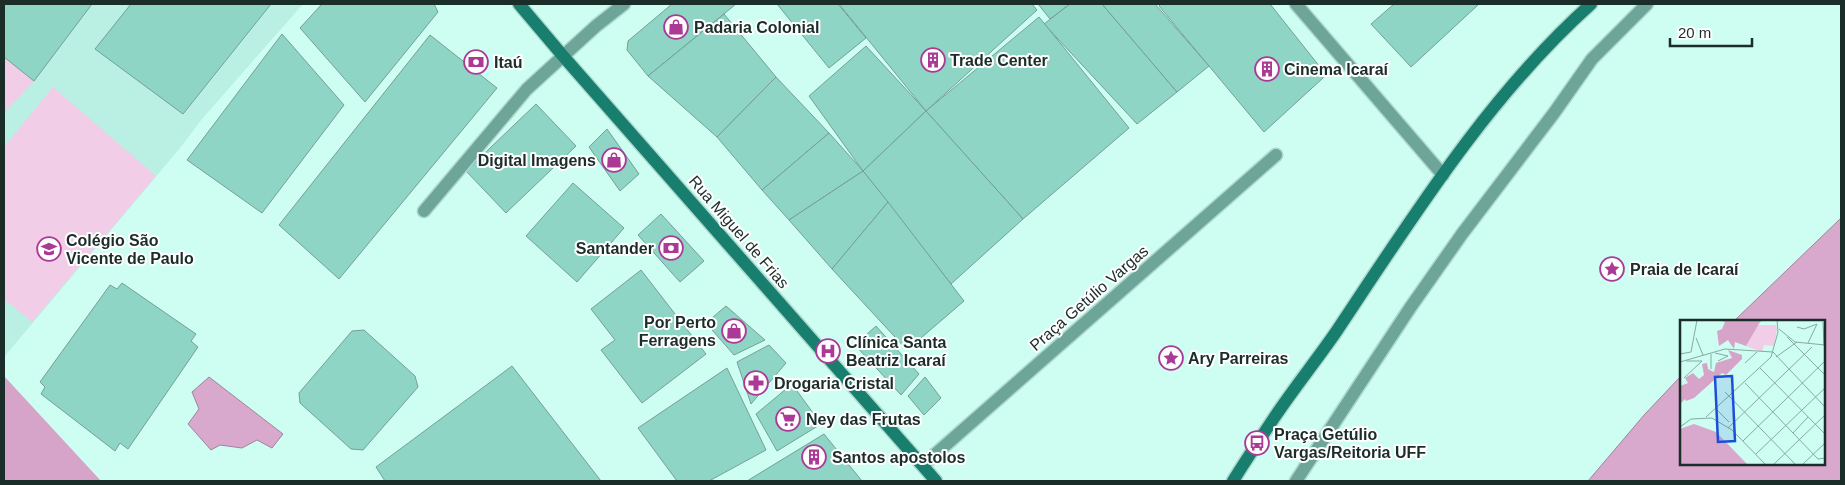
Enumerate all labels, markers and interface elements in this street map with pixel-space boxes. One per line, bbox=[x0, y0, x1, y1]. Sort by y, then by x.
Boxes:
shop icon: Padaria Colonial bbox=[663, 14, 689, 40]
scale bar bbox=[1670, 15, 1752, 47]
place label: Padaria Colonial bbox=[694, 19, 819, 36]
text: 20 m bbox=[1678, 24, 1711, 41]
building icon: Trade Center bbox=[920, 47, 946, 73]
bank icon: Itaú bbox=[463, 49, 489, 75]
place label: Trade Center bbox=[950, 52, 1048, 69]
place label: Itaú bbox=[494, 54, 522, 71]
building icon: Cinema Icaraí bbox=[1254, 56, 1280, 82]
place label: Cinema Icaraí bbox=[1284, 61, 1389, 78]
shop icon: Digital Imagens bbox=[601, 147, 627, 173]
place label: Digital Imagens bbox=[478, 152, 596, 169]
street label: Rua Miguel de Frias bbox=[686, 172, 792, 292]
place label: Colégio São Vicente de Paulo bbox=[66, 232, 194, 267]
bank icon: Santander bbox=[658, 235, 684, 261]
school or university icon: Colégio São Vicente de Paulo bbox=[36, 236, 62, 262]
place label: Santander bbox=[576, 240, 654, 257]
street label: Praça Getúlio Vargas bbox=[1026, 242, 1152, 354]
place icon: Praia de Icaraí bbox=[1599, 256, 1625, 282]
place label: Praia de Icaraí bbox=[1630, 261, 1739, 278]
place label: Por Perto Ferragens bbox=[639, 314, 716, 349]
shop icon: Por Perto Ferragens bbox=[721, 318, 747, 344]
inset map bbox=[1680, 320, 1825, 465]
place label: Clínica Santa Beatriz Icaraí bbox=[846, 334, 947, 369]
hospital icon: Clínica Santa Beatriz Icaraí bbox=[815, 338, 841, 364]
place icon: Ary Parreiras bbox=[1158, 345, 1184, 371]
place label: Ary Parreiras bbox=[1188, 350, 1289, 367]
pharmacy icon: Drogaria Cristal bbox=[743, 370, 769, 396]
place label: Drogaria Cristal bbox=[774, 375, 894, 392]
supermarket icon: Ney das Frutas bbox=[775, 406, 801, 432]
place label: Ney das Frutas bbox=[806, 411, 921, 428]
place label: Praça Getúlio Vargas/Reitoria UFF bbox=[1274, 426, 1426, 461]
bus stop icon: Praça Getúlio Vargas/Reitoria UFF bbox=[1244, 430, 1270, 456]
building icon: Santos apostolos bbox=[801, 444, 827, 470]
place label: Santos apostolos bbox=[832, 449, 965, 466]

